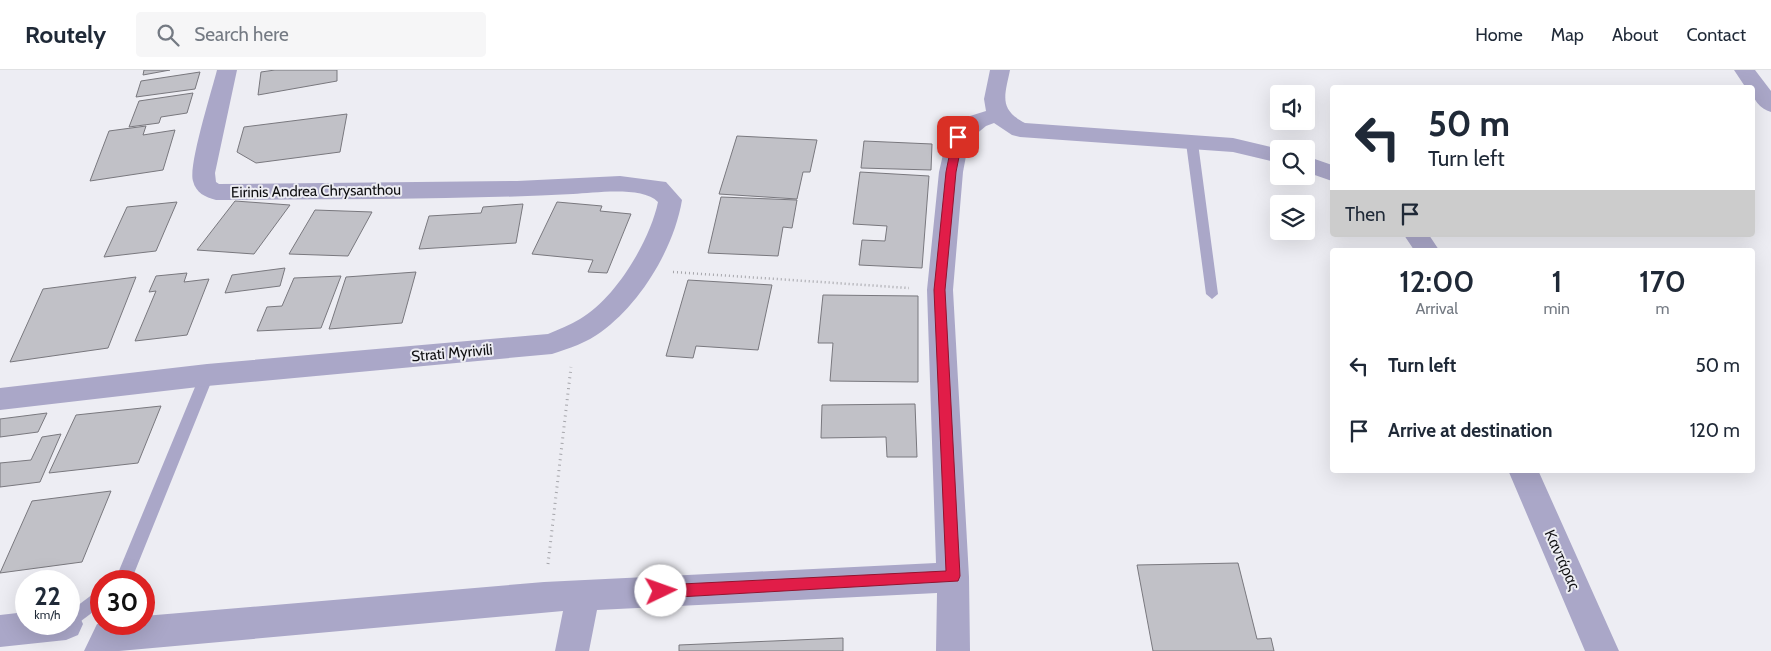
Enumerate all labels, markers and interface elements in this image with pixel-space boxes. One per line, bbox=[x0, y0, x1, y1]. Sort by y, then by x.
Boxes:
search box bbox=[136, 12, 486, 57]
text: Routely bbox=[25, 20, 106, 49]
icon: search bbox=[154, 21, 182, 49]
text: Search here bbox=[194, 23, 289, 46]
text: Home bbox=[1475, 24, 1523, 46]
text: Map bbox=[1551, 24, 1584, 46]
text: About bbox=[1612, 24, 1658, 46]
text: Contact bbox=[1686, 24, 1746, 46]
map controls bbox=[1270, 85, 1315, 240]
button: sound bbox=[1270, 85, 1315, 130]
text: 50 m bbox=[1428, 102, 1510, 145]
icon: left bbox=[1345, 105, 1410, 170]
pin bbox=[937, 116, 979, 158]
icon: arrive bbox=[944, 123, 972, 151]
button: search bbox=[1270, 140, 1315, 185]
text: Turn left bbox=[1428, 145, 1505, 172]
street label: Eirinis Andrea Chrysanthou bbox=[231, 181, 401, 201]
button: layers bbox=[1270, 195, 1315, 240]
icon: arrive bbox=[1396, 200, 1424, 228]
text: Then bbox=[1345, 203, 1386, 226]
text: 12:00 bbox=[1399, 263, 1474, 300]
text: 1 bbox=[1551, 263, 1562, 300]
text: 170 bbox=[1639, 263, 1686, 300]
text: Arrival bbox=[1415, 299, 1458, 318]
text: min bbox=[1544, 299, 1570, 318]
text: m bbox=[1655, 299, 1669, 318]
street label: Strati Myrivili bbox=[411, 340, 493, 366]
icon: left bbox=[1345, 352, 1373, 380]
text: Turn left bbox=[1388, 354, 1456, 377]
text: 50 m bbox=[1696, 354, 1740, 377]
icon: arrive bbox=[1345, 417, 1373, 445]
text: Arrive at destination bbox=[1388, 419, 1552, 442]
text: 120 m bbox=[1690, 419, 1740, 442]
street label: Καντάρας bbox=[1541, 527, 1583, 593]
position arrow bbox=[634, 564, 686, 616]
speed limit sign: 30 bbox=[90, 570, 155, 635]
text: 22 bbox=[34, 581, 61, 611]
text: km/h bbox=[34, 607, 61, 622]

